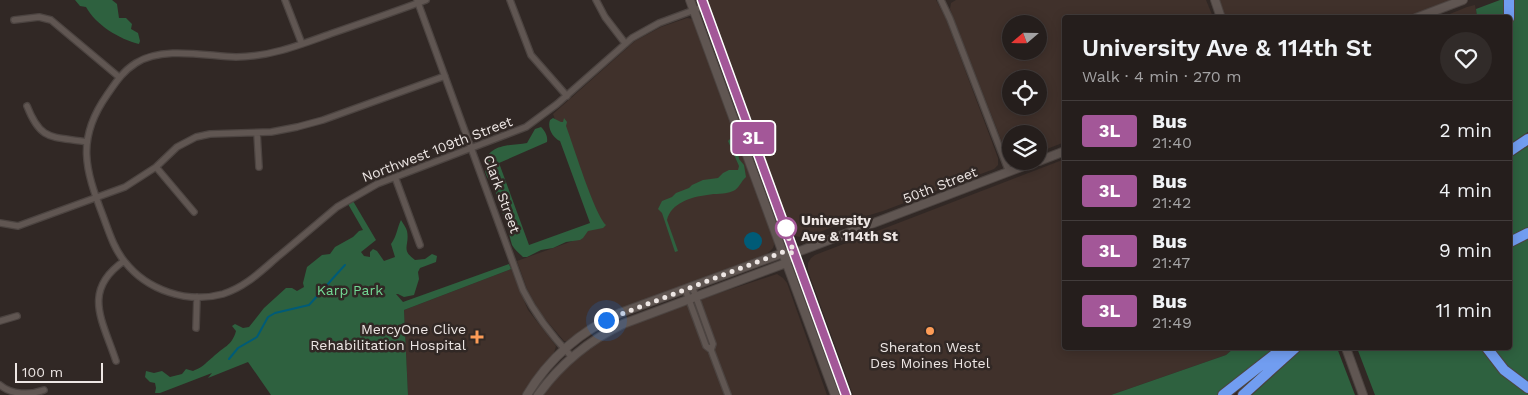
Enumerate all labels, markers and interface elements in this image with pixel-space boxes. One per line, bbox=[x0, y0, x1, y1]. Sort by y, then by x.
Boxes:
north arrow bbox=[1002, 15, 1048, 60]
map controls bbox=[1002, 15, 1047, 170]
button: heart bbox=[1440, 32, 1492, 84]
text: University Ave & 114th St bbox=[1082, 34, 1372, 62]
text: Walk · 4 min · 270 m bbox=[1082, 67, 1241, 86]
button: locate bbox=[1002, 70, 1047, 115]
text: Bus bbox=[1152, 110, 1187, 133]
street label: Northwest 109th Street bbox=[360, 113, 515, 185]
text: 2 min bbox=[1440, 119, 1492, 142]
text: 3L bbox=[1099, 120, 1120, 141]
line badge: 3L bbox=[730, 122, 776, 154]
button: layers bbox=[1002, 125, 1047, 170]
text: 3L bbox=[742, 127, 764, 148]
text: 21:40 bbox=[1152, 133, 1192, 152]
street label: Clark Street bbox=[480, 153, 524, 235]
street label: 50th Street bbox=[901, 163, 980, 207]
text: Bus bbox=[1152, 170, 1187, 193]
text: 4 min bbox=[1439, 179, 1492, 202]
text: 3L bbox=[1099, 180, 1120, 201]
text: 21:42 bbox=[1152, 193, 1191, 212]
place label: University Ave & 114th St bbox=[801, 212, 898, 244]
marker: University Ave & 114th St bbox=[775, 217, 797, 239]
text: Bus bbox=[1152, 230, 1187, 253]
text: 9 min bbox=[1439, 239, 1492, 262]
text: 3L bbox=[1099, 240, 1120, 261]
text: 21:47 bbox=[1152, 253, 1190, 272]
park label: Karp Park bbox=[317, 282, 383, 298]
text: Bus bbox=[1152, 290, 1187, 313]
text: 11 min bbox=[1436, 299, 1492, 322]
text: 3L bbox=[1099, 300, 1120, 321]
your location bbox=[594, 308, 619, 333]
text: 21:49 bbox=[1152, 313, 1192, 332]
place label: MercyOne Clive Rehabilitation Hospital bbox=[310, 321, 467, 353]
marker: Sheraton West Des Moines Hotel bbox=[924, 325, 936, 337]
marker: MercyOne Clive Rehabilitation Hospital bbox=[470, 330, 484, 344]
place label: Sheraton West Des Moines Hotel bbox=[870, 339, 991, 371]
scale bar bbox=[15, 360, 102, 383]
text: 100 m bbox=[22, 364, 63, 380]

